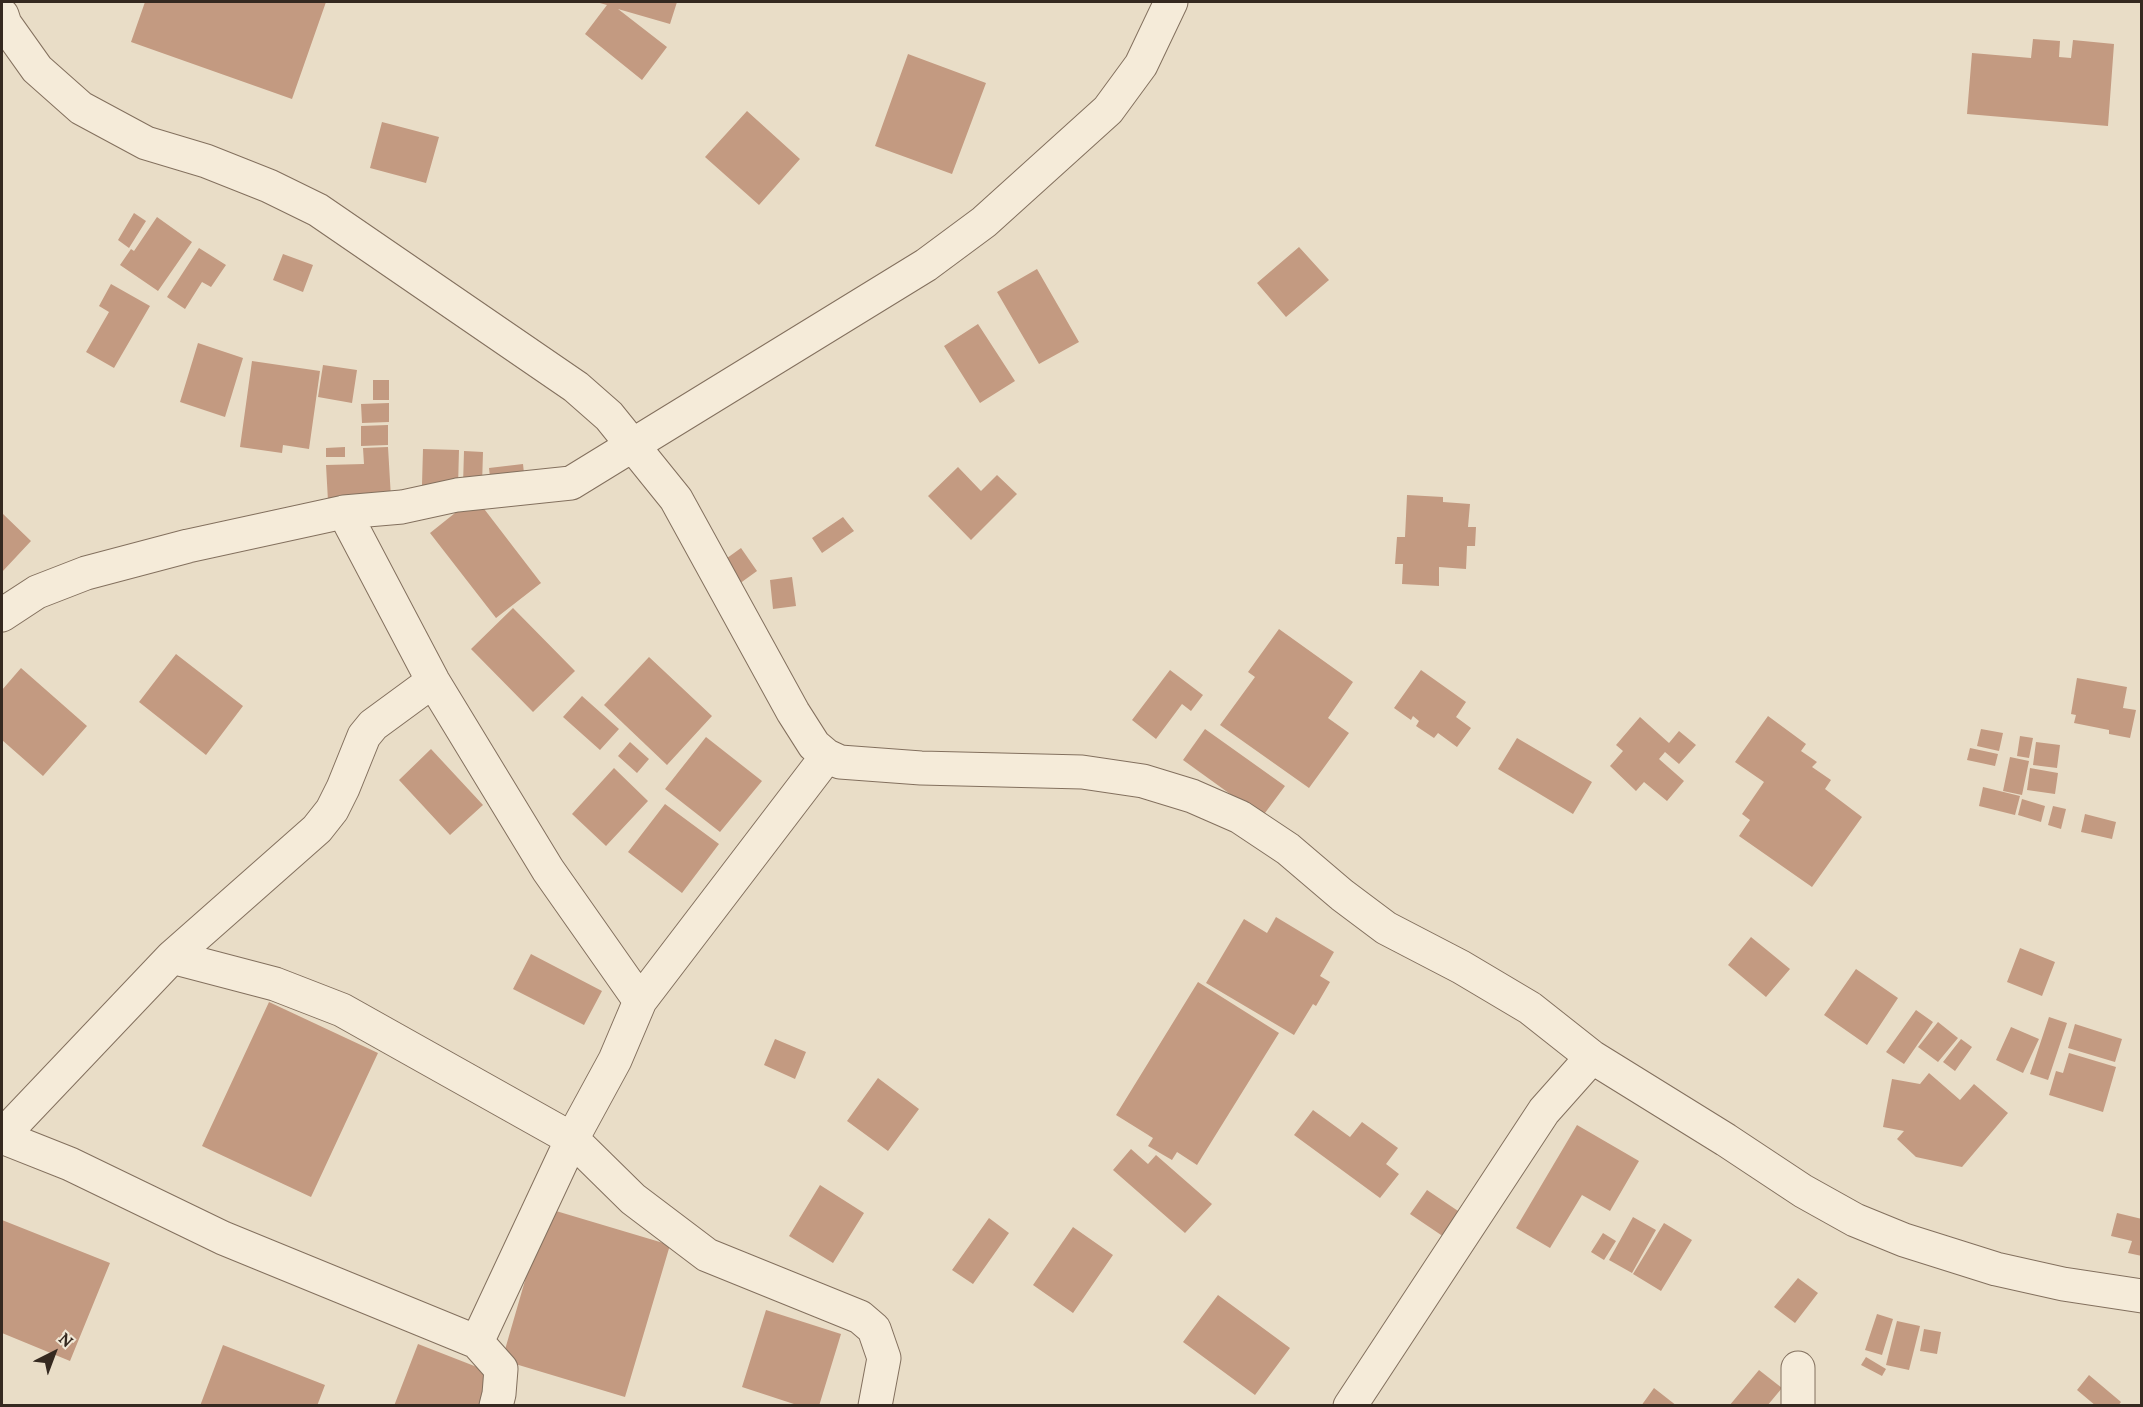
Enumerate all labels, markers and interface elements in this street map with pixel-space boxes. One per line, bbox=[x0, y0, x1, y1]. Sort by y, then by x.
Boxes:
north arrow bbox=[24, 1323, 84, 1383]
text: N bbox=[55, 1328, 77, 1351]

